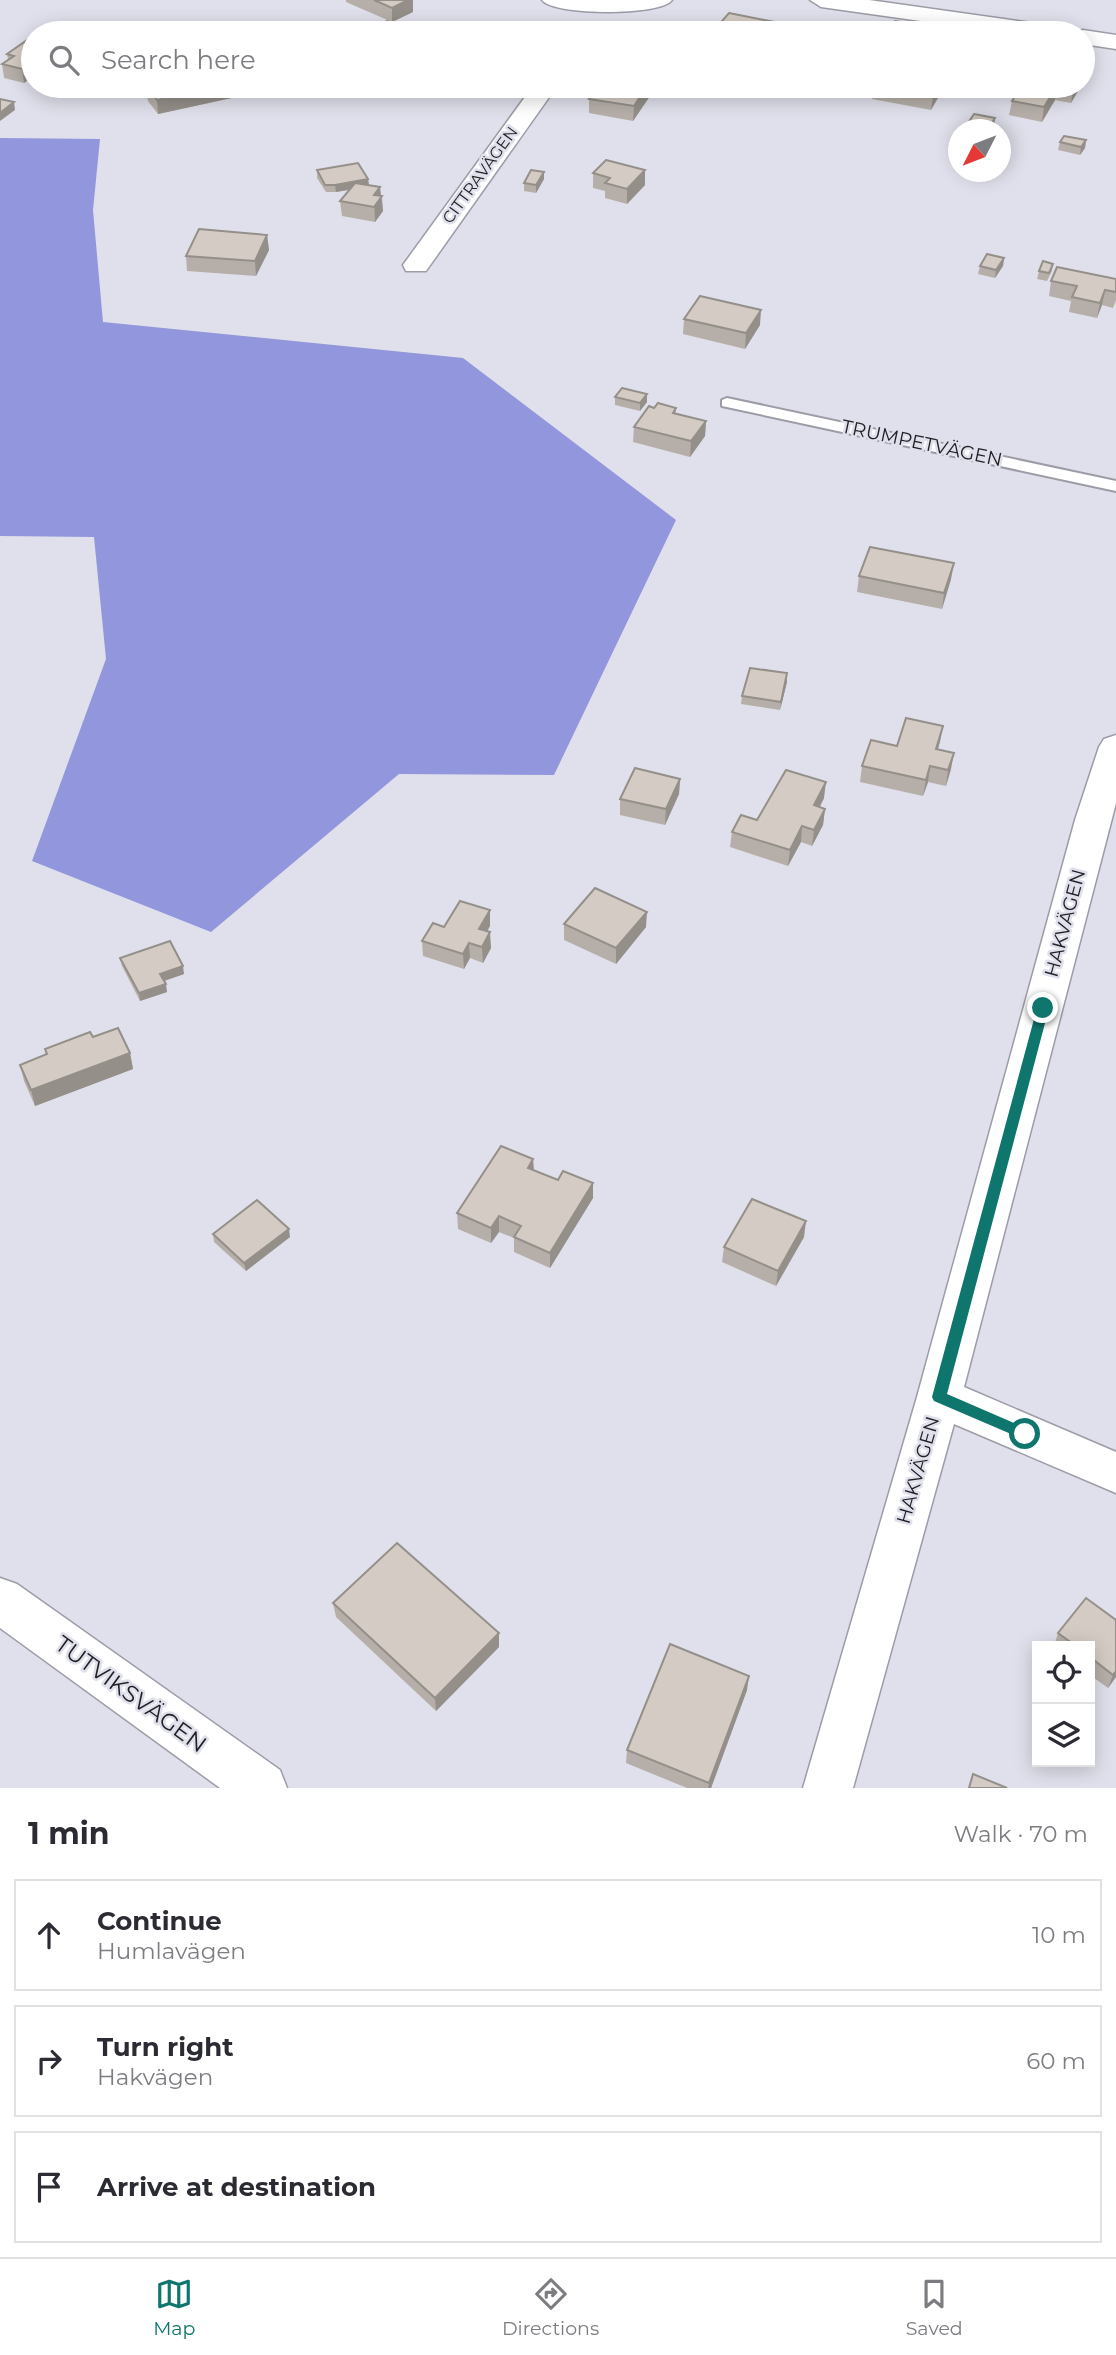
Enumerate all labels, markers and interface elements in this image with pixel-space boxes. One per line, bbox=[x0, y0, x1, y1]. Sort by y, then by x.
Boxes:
search box bbox=[21, 21, 1095, 98]
icon: search bbox=[45, 41, 83, 79]
text: Search here bbox=[101, 44, 256, 76]
north arrow bbox=[948, 119, 1011, 182]
street label: CITTRAVÄGEN bbox=[438, 122, 522, 227]
street label: TRUMPETVÄGEN bbox=[840, 415, 1004, 471]
street label: HAKVÄGEN bbox=[1040, 867, 1090, 979]
route end bbox=[1027, 992, 1058, 1023]
street label: HAKVÄGEN bbox=[892, 1414, 944, 1526]
route start bbox=[1009, 1418, 1040, 1449]
street label: TUTVIKSVÄGEN bbox=[50, 1630, 212, 1758]
map controls bbox=[1032, 1641, 1095, 1767]
button: locate bbox=[1032, 1641, 1095, 1704]
button: layers bbox=[1032, 1704, 1095, 1767]
text: 1 min bbox=[28, 1815, 109, 1852]
text: Walk · 70 m bbox=[954, 1820, 1088, 1848]
text: Continue bbox=[97, 1905, 222, 1937]
icon: ahead bbox=[30, 1916, 68, 1954]
text: 10 m bbox=[1032, 1921, 1086, 1949]
text: Humlavägen bbox=[97, 1937, 246, 1965]
text: Turn right bbox=[97, 2031, 233, 2063]
icon: right bbox=[30, 2042, 68, 2080]
text: 60 m bbox=[1026, 2047, 1086, 2075]
text: Hakvägen bbox=[97, 2063, 213, 2091]
icon: arrive bbox=[30, 2168, 68, 2206]
text: Arrive at destination bbox=[97, 2171, 376, 2203]
tab: Map bbox=[153, 2275, 195, 2340]
tab: Directions bbox=[502, 2275, 599, 2340]
tab: Saved bbox=[906, 2275, 963, 2340]

